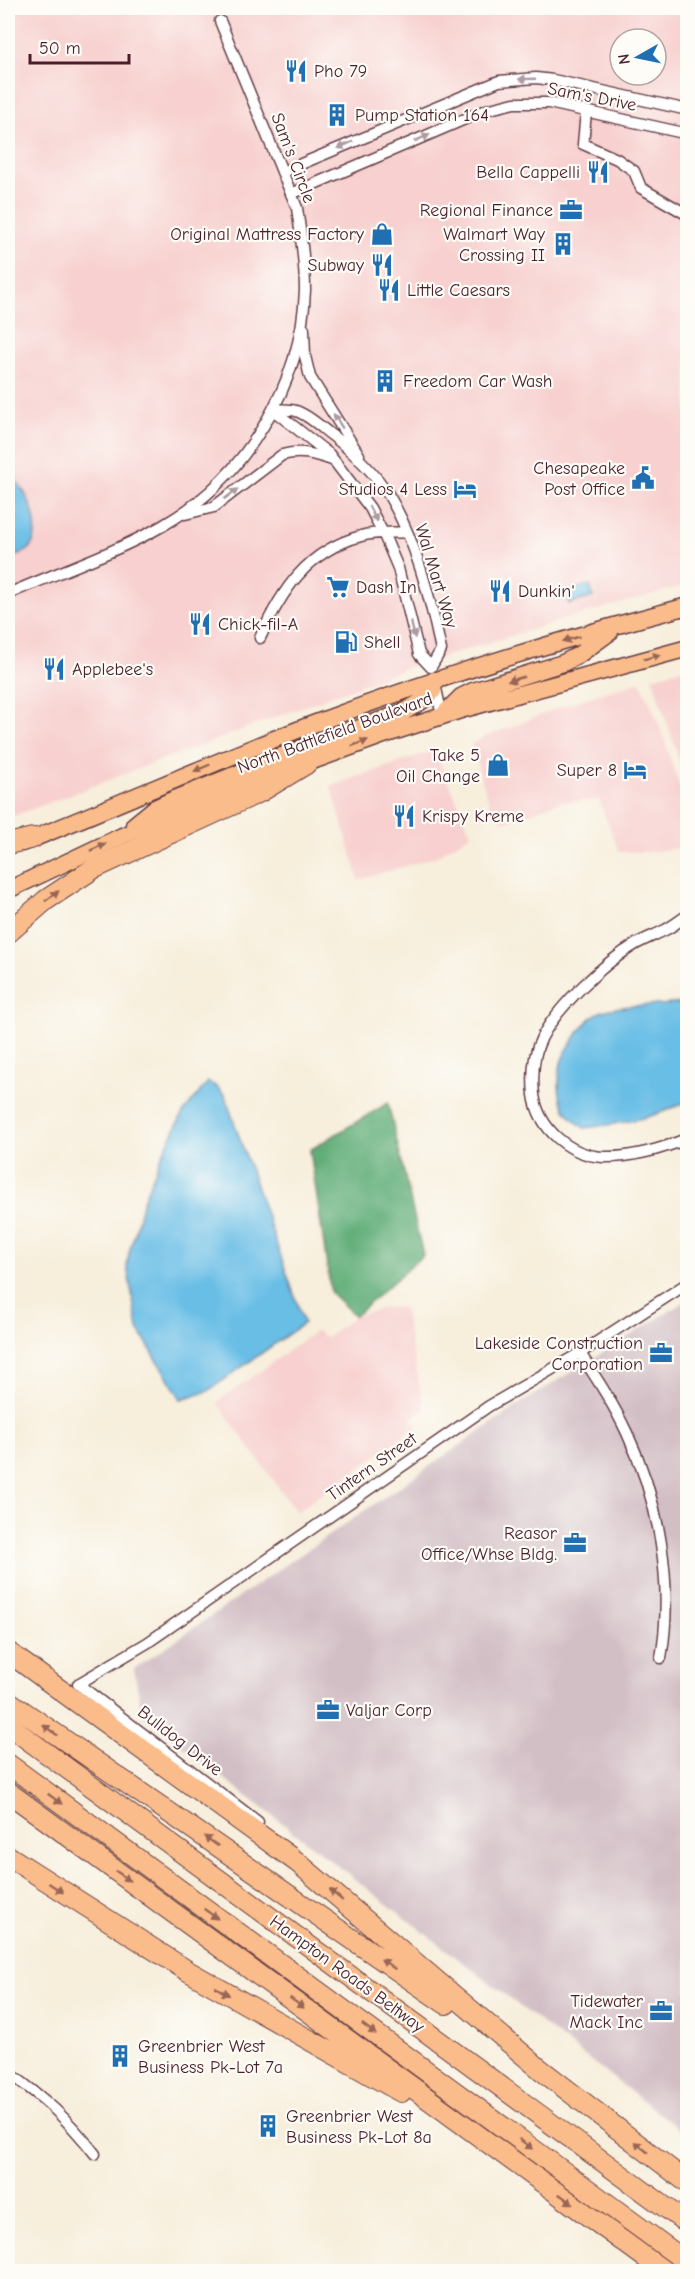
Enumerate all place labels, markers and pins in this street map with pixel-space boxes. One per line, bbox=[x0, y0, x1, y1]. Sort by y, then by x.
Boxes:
restaurant icon: Pho 79 bbox=[283, 58, 309, 84]
place label: Pho 79 bbox=[314, 61, 367, 82]
building icon: Pump Station 164 bbox=[324, 102, 350, 128]
place label: Pump Station 164 bbox=[355, 105, 489, 126]
restaurant icon: Bella Cappelli bbox=[585, 159, 611, 185]
place label: Bella Cappelli bbox=[476, 162, 580, 183]
office icon: Regional Finance bbox=[558, 197, 584, 223]
place label: Regional Finance bbox=[420, 200, 553, 221]
shop icon: Original Mattress Factory bbox=[369, 221, 395, 247]
place label: Original Mattress Factory bbox=[170, 224, 365, 245]
place label: Walmart Way Crossing II bbox=[443, 224, 546, 266]
building icon: Walmart Way Crossing II bbox=[550, 231, 576, 257]
restaurant icon: Subway bbox=[369, 252, 395, 278]
place label: Subway bbox=[308, 255, 365, 276]
restaurant icon: Little Caesars bbox=[376, 277, 402, 303]
place label: Little Caesars bbox=[407, 280, 510, 301]
building icon: Freedom Car Wash bbox=[372, 368, 398, 394]
place label: Freedom Car Wash bbox=[403, 371, 553, 392]
place label: Chesapeake Post Office bbox=[533, 458, 625, 500]
public building icon: Chesapeake Post Office bbox=[630, 465, 656, 491]
hotel icon: Studios 4 Less bbox=[452, 476, 478, 502]
place label: Studios 4 Less bbox=[339, 479, 447, 500]
supermarket icon: Dash In bbox=[325, 574, 351, 600]
place label: Dash In bbox=[356, 577, 417, 598]
restaurant icon: Dunkin' bbox=[487, 578, 513, 604]
place label: Dunkin' bbox=[518, 581, 575, 602]
restaurant icon: Chick-fil-A bbox=[187, 611, 213, 637]
place label: Chick-fil-A bbox=[218, 614, 298, 635]
fuel station icon: Shell bbox=[333, 629, 359, 655]
place label: Shell bbox=[364, 632, 401, 653]
restaurant icon: Applebee's bbox=[41, 656, 67, 682]
place label: Applebee's bbox=[72, 659, 153, 680]
place label: Take 5 Oil Change bbox=[396, 745, 480, 787]
shop icon: Take 5 Oil Change bbox=[485, 752, 511, 778]
hotel icon: Super 8 bbox=[622, 757, 648, 783]
place label: Super 8 bbox=[557, 760, 617, 781]
restaurant icon: Krispy Kreme bbox=[391, 803, 417, 829]
place label: Krispy Kreme bbox=[422, 806, 524, 827]
place label: Lakeside Construction Corporation bbox=[475, 1333, 643, 1375]
office icon: Lakeside Construction Corporation bbox=[648, 1340, 674, 1366]
place label: Reasor Office/Whse Bldg. bbox=[421, 1523, 558, 1565]
office icon: Reasor Office/Whse Bldg. bbox=[562, 1530, 588, 1556]
office icon: Valjar Corp bbox=[315, 1697, 341, 1723]
place label: Valjar Corp bbox=[346, 1700, 432, 1721]
place label: Tidewater Mack Inc bbox=[570, 1991, 644, 2033]
office icon: Tidewater Mack Inc bbox=[648, 1998, 674, 2024]
place label: Greenbrier West Business Pk-Lot 7a bbox=[138, 2036, 283, 2078]
building icon: Greenbrier West Business Pk-Lot 7a bbox=[107, 2043, 133, 2069]
place label: Greenbrier West Business Pk-Lot 8a bbox=[286, 2106, 432, 2148]
building icon: Greenbrier West Business Pk-Lot 8a bbox=[255, 2113, 281, 2139]

